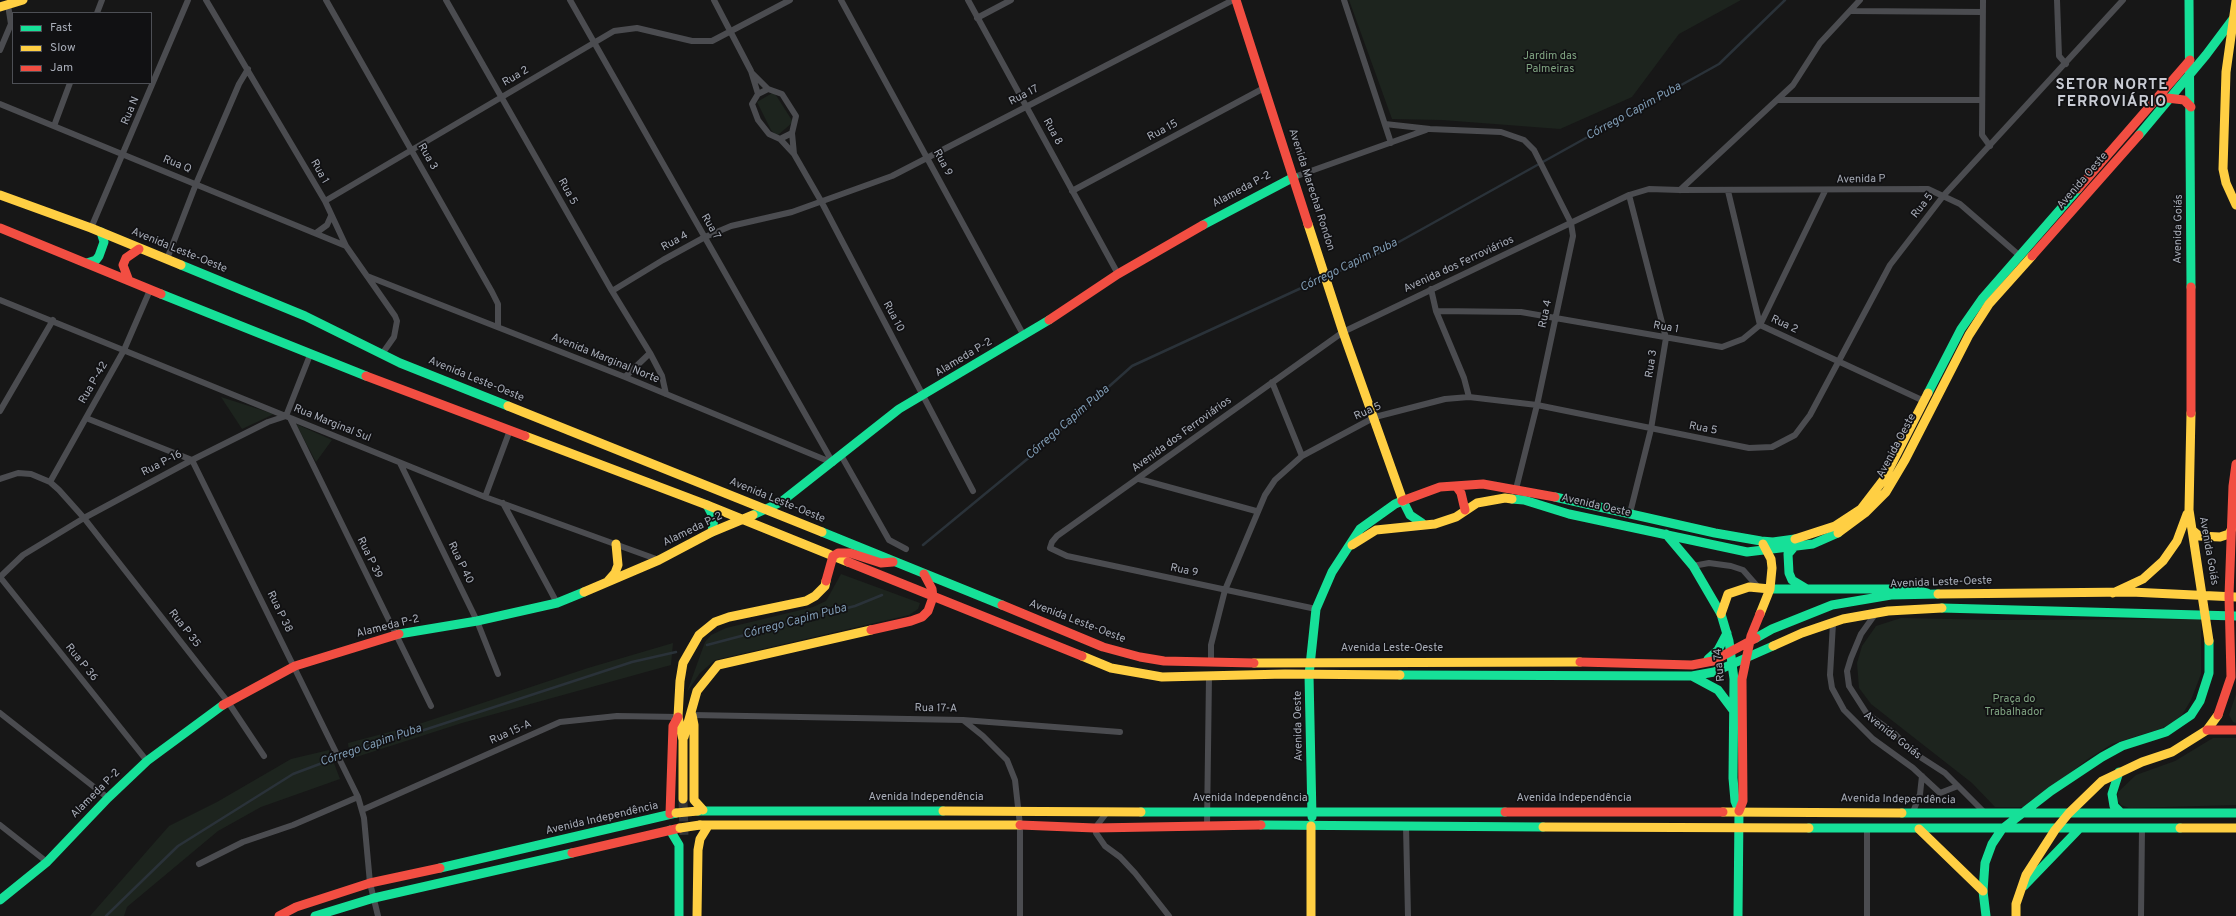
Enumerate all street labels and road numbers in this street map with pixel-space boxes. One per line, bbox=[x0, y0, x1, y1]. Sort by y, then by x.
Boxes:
street label: Rua 2 bbox=[500, 64, 532, 90]
street label: Rua 17 bbox=[1007, 83, 1041, 109]
street label: Rua N bbox=[119, 95, 143, 127]
street label: Rua 8 bbox=[1039, 116, 1065, 148]
street label: Rua 15 bbox=[1145, 117, 1181, 145]
street label: Avenida Marechal Rondon bbox=[1285, 127, 1337, 253]
street label: Rua 3 bbox=[414, 141, 440, 173]
street label: Rua 9 bbox=[930, 147, 954, 179]
street label: Avenida Oeste bbox=[2055, 150, 2111, 212]
street label: Rua Q bbox=[161, 153, 193, 177]
street label: Rua 1 bbox=[307, 157, 331, 187]
street label: Alameda P-2 bbox=[1210, 169, 1274, 211]
street label: Avenida P bbox=[1836, 173, 1886, 187]
street label: Rua 5 bbox=[554, 176, 580, 208]
street label: Rua 5 bbox=[1909, 191, 1937, 221]
street label: Avenida Goiás bbox=[2172, 194, 2186, 264]
street label: Rua 7 bbox=[697, 212, 723, 242]
street label: Avenida Leste-Oeste bbox=[129, 226, 229, 276]
street label: Rua 4 bbox=[659, 229, 691, 255]
street label: Avenida dos Ferroviários bbox=[1402, 234, 1516, 296]
street label: Rua 10 bbox=[879, 299, 907, 335]
street label: Rua 4 bbox=[1537, 299, 1555, 329]
street label: Rua 2 bbox=[1768, 313, 1800, 337]
street label: Rua 1 bbox=[1652, 319, 1680, 337]
street label: Avenida Marginal Norte bbox=[549, 331, 661, 387]
street label: Alameda P-2 bbox=[933, 336, 995, 380]
street label: Rua 3 bbox=[1643, 349, 1661, 379]
street label: Avenida Leste-Oeste bbox=[426, 355, 526, 405]
street label: Rua P-42 bbox=[77, 359, 111, 407]
street label: Avenida dos Ferroviários bbox=[1130, 394, 1234, 476]
street label: Rua 5 bbox=[1352, 400, 1384, 424]
street label: Rua Marginal Sul bbox=[291, 402, 373, 446]
street label: Avenida Oeste bbox=[1875, 412, 1919, 480]
street label: Rua 5 bbox=[1688, 420, 1718, 438]
street label: Rua P-16 bbox=[139, 448, 185, 480]
street label: Avenida Leste-Oeste bbox=[727, 476, 827, 526]
street label: Avenida Oeste bbox=[1560, 492, 1632, 520]
street label: Alameda P-2 bbox=[661, 510, 725, 550]
street label: Avenida Goiás bbox=[2195, 516, 2221, 586]
street label: Rua P 39 bbox=[353, 535, 385, 581]
street label: Rua P 40 bbox=[444, 540, 476, 586]
street label: Rua 9 bbox=[1169, 562, 1199, 580]
street label: Avenida Leste-Oeste bbox=[1890, 575, 1992, 591]
street label: Rua P 38 bbox=[263, 589, 295, 635]
street label: Avenida Leste-Oeste bbox=[1027, 598, 1127, 646]
street label: Rua P 35 bbox=[165, 607, 203, 651]
street label: Alameda P-2 bbox=[355, 613, 421, 641]
street label: Rua P 36 bbox=[62, 642, 100, 684]
street label: Avenida Leste-Oeste bbox=[1341, 642, 1443, 656]
street label: Rua 74 bbox=[1712, 648, 1728, 682]
street label: Avenida Oeste bbox=[1292, 690, 1306, 762]
street label: Rua 17-A bbox=[915, 702, 957, 716]
street label: Avenida Goiás bbox=[1861, 709, 1923, 763]
street label: Rua 15-A bbox=[488, 718, 534, 748]
street label: Alameda P-2 bbox=[69, 767, 123, 821]
street label: Avenida Independência bbox=[868, 791, 984, 805]
street label: Avenida Independência bbox=[1192, 792, 1308, 806]
street label: Avenida Independência bbox=[1516, 792, 1632, 806]
street label: Avenida Independência bbox=[1840, 792, 1956, 808]
street label: Avenida Independência bbox=[544, 800, 660, 838]

